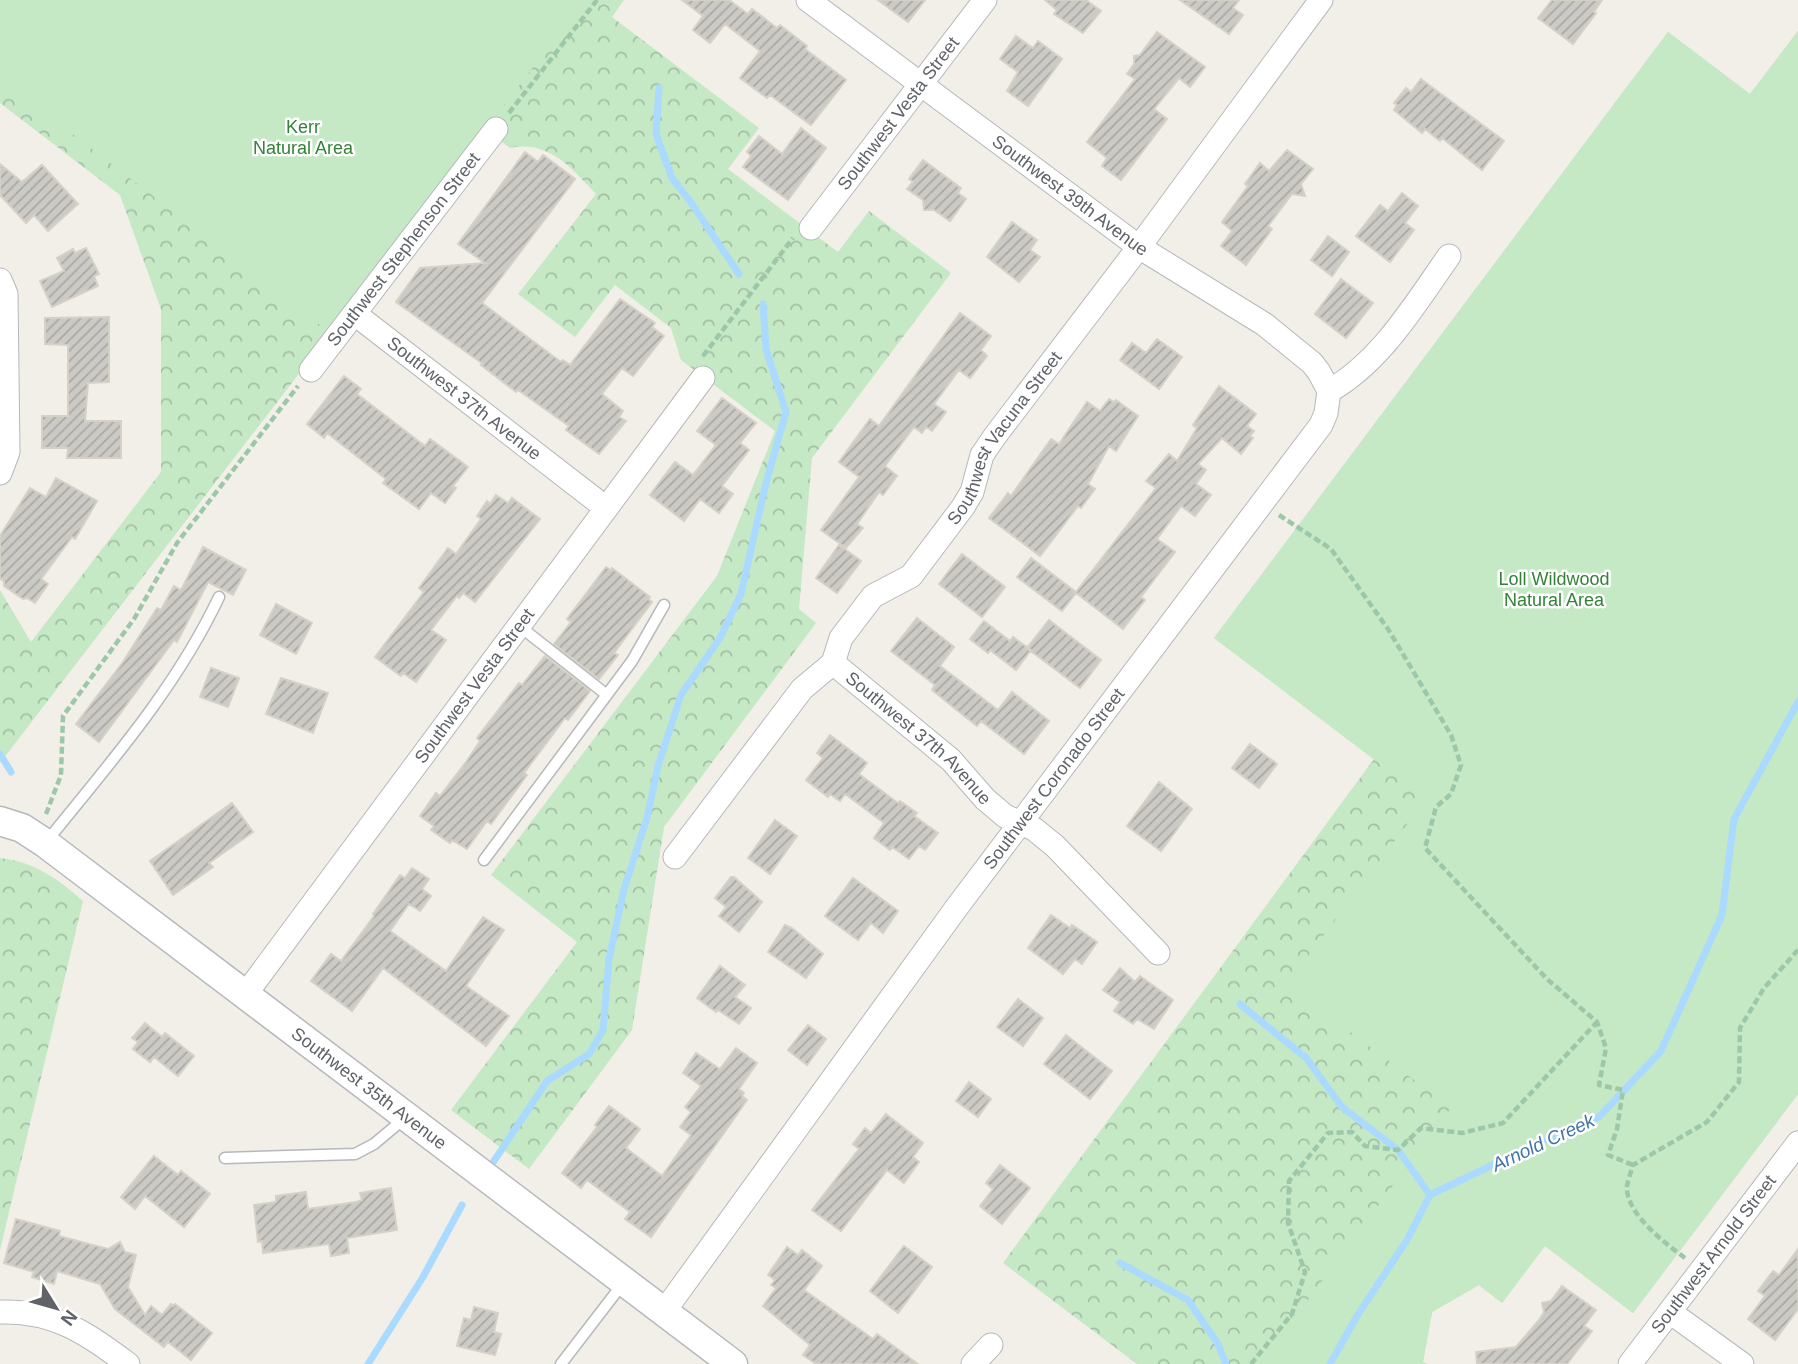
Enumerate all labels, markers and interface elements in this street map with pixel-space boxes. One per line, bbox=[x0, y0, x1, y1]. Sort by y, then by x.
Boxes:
street label: Southwest Vesta Street bbox=[834, 33, 963, 194]
park label: Kerr Natural Area bbox=[253, 117, 354, 158]
street label: Southwest 39th Avenue bbox=[988, 131, 1151, 260]
street label: Southwest Stephenson Street bbox=[323, 149, 484, 350]
street label: Southwest 37th Avenue bbox=[383, 333, 545, 464]
street label: Southwest Vacuna Street bbox=[943, 347, 1066, 529]
park label: Loll Wildwood Natural Area bbox=[1498, 569, 1610, 610]
street label: Southwest Vesta Street bbox=[411, 605, 538, 767]
street label: Southwest 37th Avenue bbox=[842, 668, 995, 809]
street label: Southwest Coronado Street bbox=[979, 684, 1129, 873]
street label: Southwest 35th Avenue bbox=[288, 1023, 450, 1153]
water label: Arnold Creek bbox=[1488, 1109, 1599, 1176]
street label: Southwest Arnold Street bbox=[1647, 1171, 1780, 1337]
north arrow bbox=[21, 1273, 91, 1343]
text: N bbox=[57, 1306, 82, 1330]

